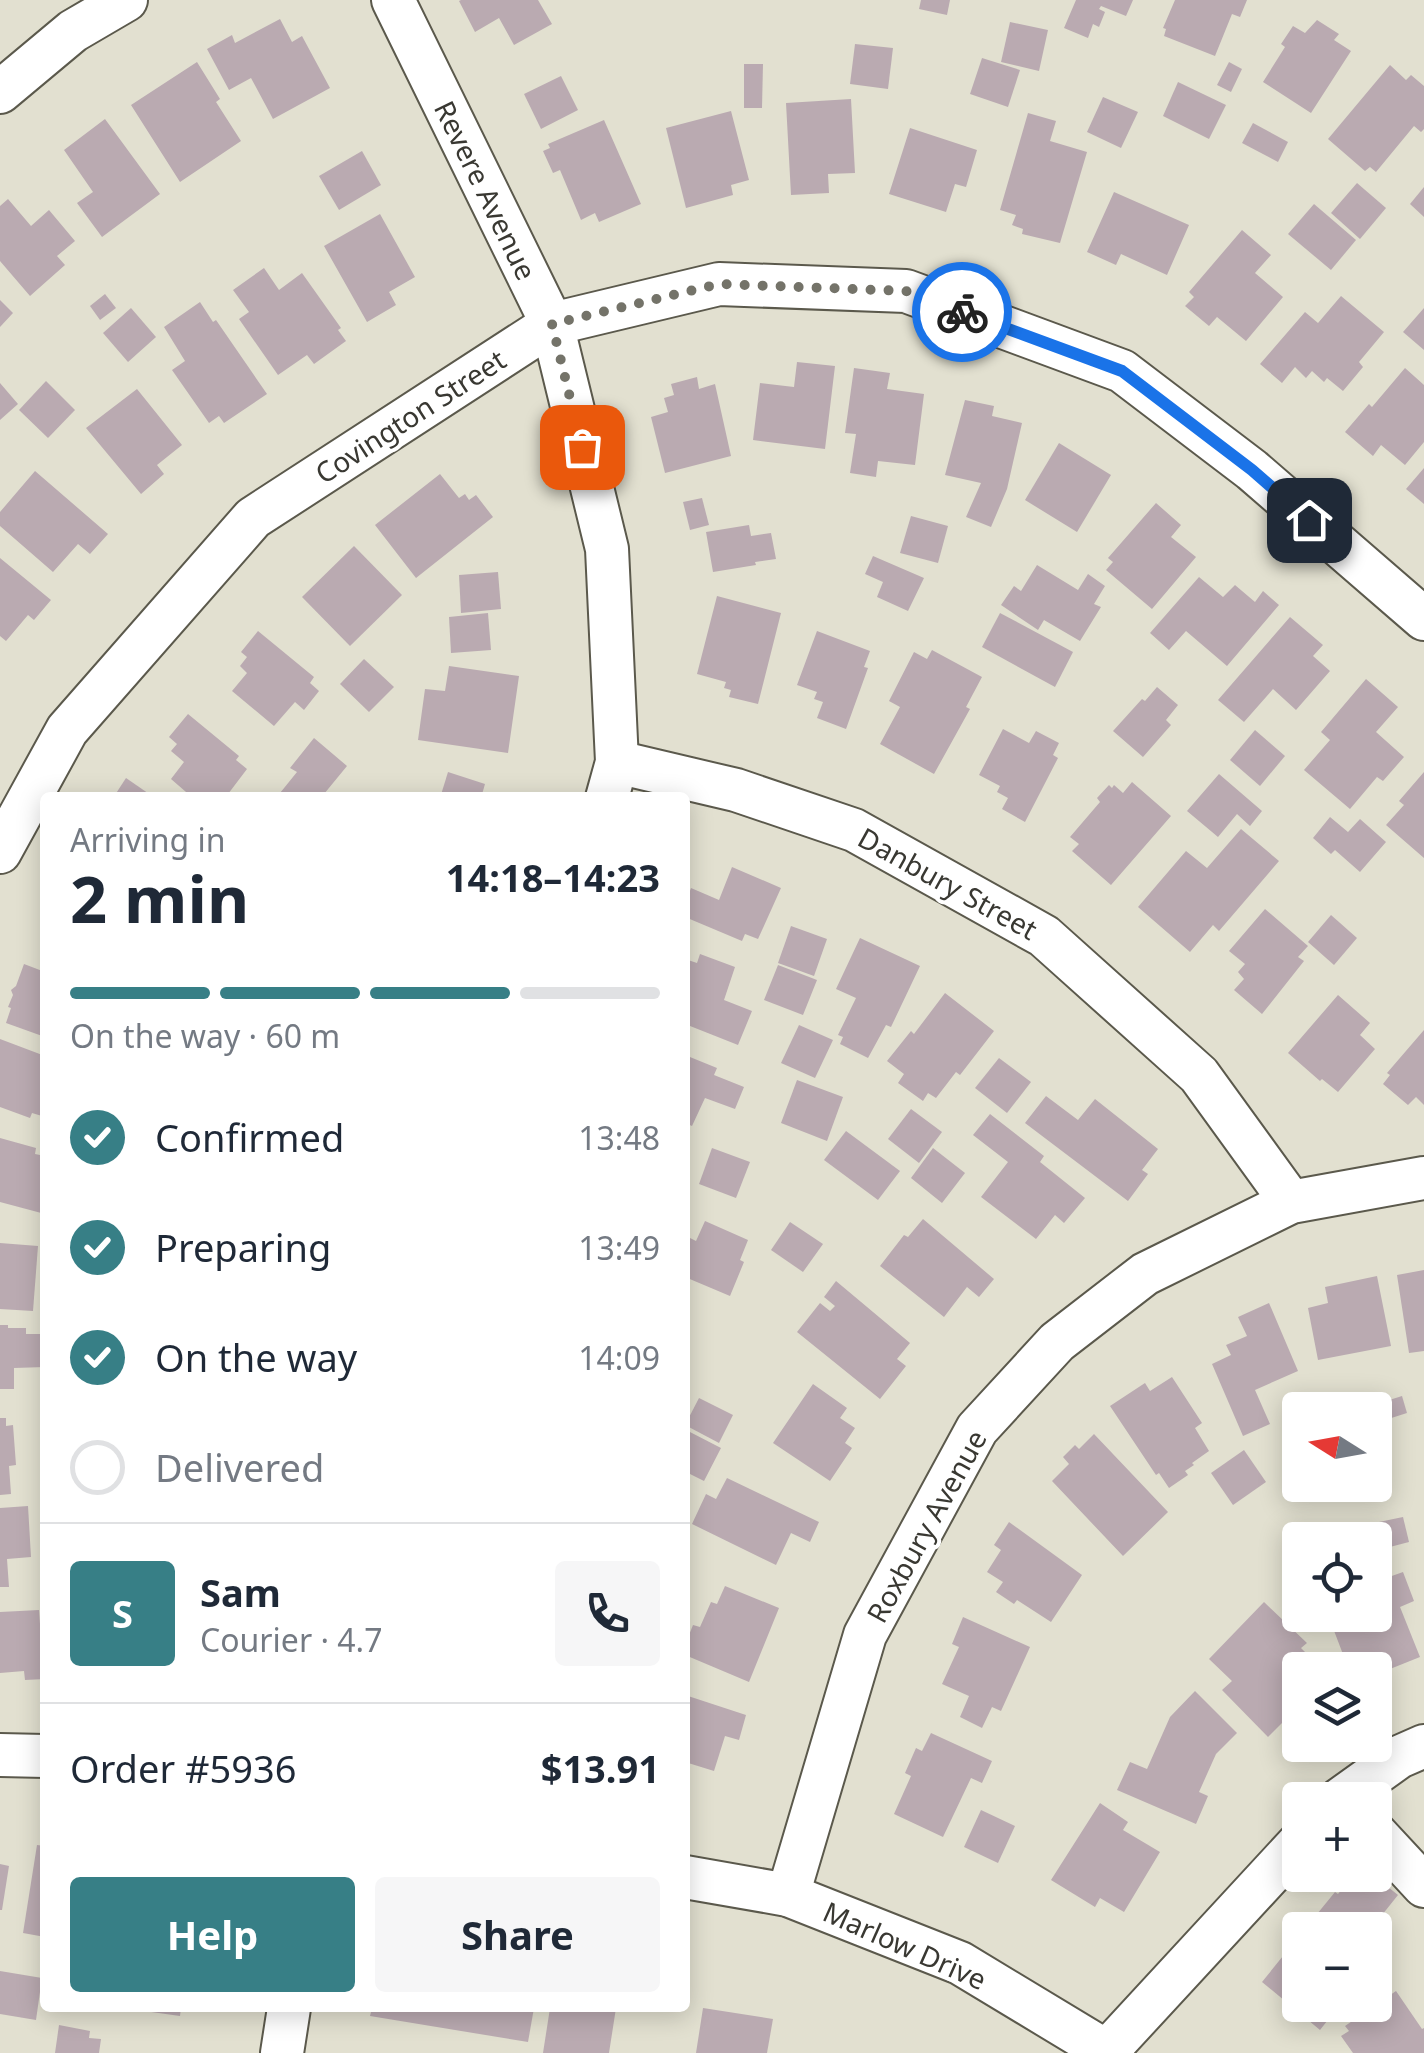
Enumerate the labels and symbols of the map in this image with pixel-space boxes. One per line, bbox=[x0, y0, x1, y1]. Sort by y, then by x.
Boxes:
street label: Revere Avenue bbox=[426, 94, 546, 286]
courier bbox=[912, 262, 1012, 362]
street label: Covington Street bbox=[307, 340, 513, 492]
pin bbox=[540, 405, 625, 490]
pin bbox=[1267, 478, 1352, 563]
street label: Danbury Street bbox=[852, 818, 1044, 948]
north arrow bbox=[1282, 1392, 1392, 1502]
street label: Roxbury Avenue bbox=[857, 1423, 995, 1629]
street label: Marlow Drive bbox=[817, 1892, 993, 1998]

